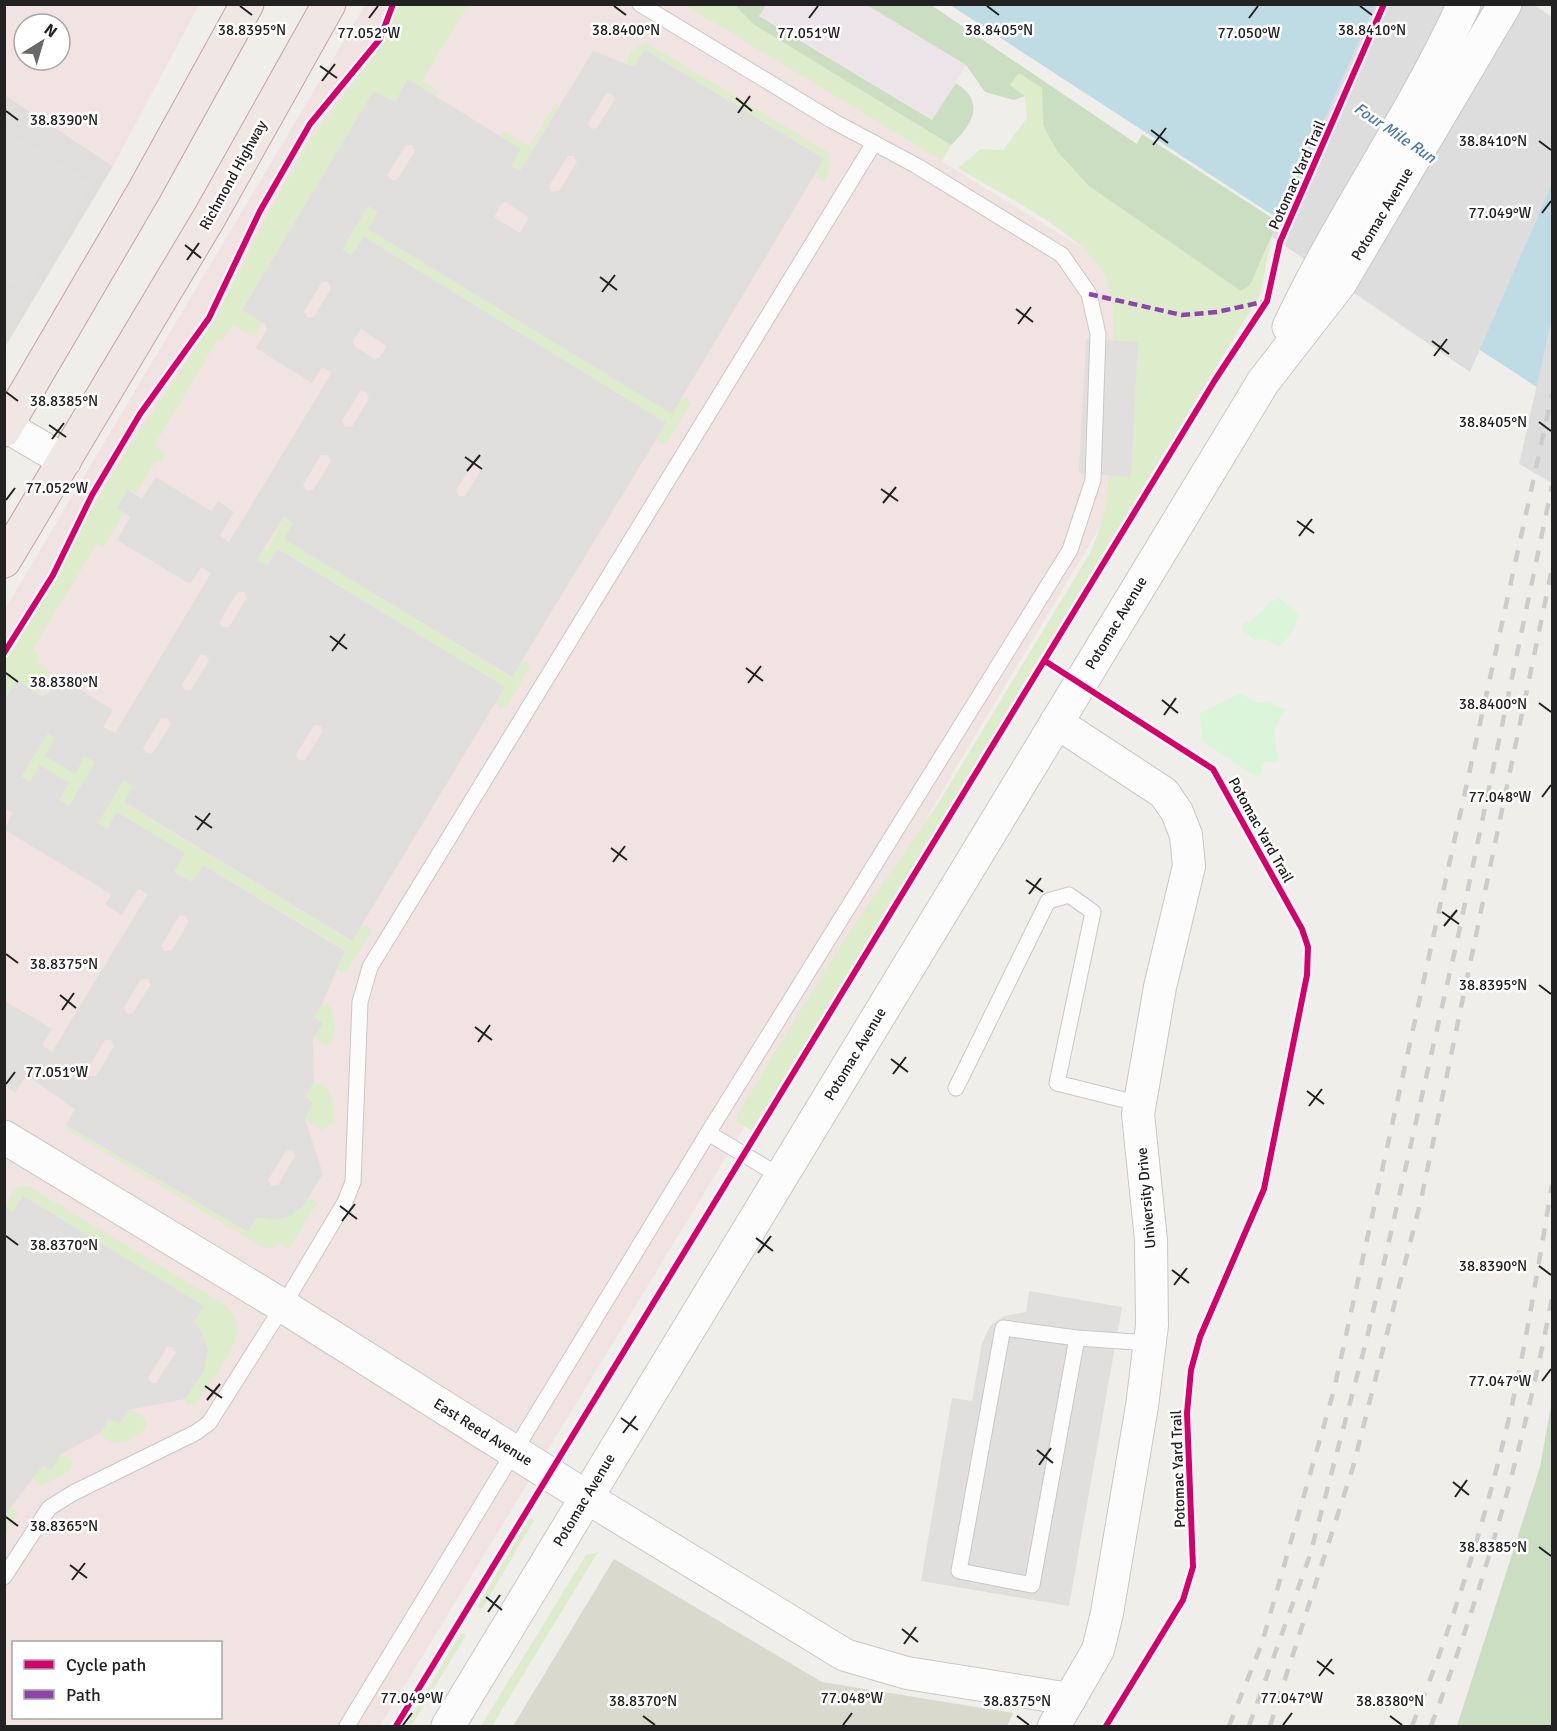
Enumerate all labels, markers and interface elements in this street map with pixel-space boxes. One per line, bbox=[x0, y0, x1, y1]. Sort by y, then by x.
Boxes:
north arrow bbox=[12, 12, 72, 72]
text: N bbox=[40, 19, 61, 42]
text: 38.8395°N bbox=[218, 21, 286, 39]
text: 38.8400°N bbox=[592, 21, 660, 39]
text: 38.8405°N bbox=[965, 21, 1033, 39]
text: 38.8410°N bbox=[1338, 21, 1406, 39]
text: 77.052°W bbox=[338, 24, 401, 42]
text: 77.051°W bbox=[778, 24, 841, 42]
text: 77.050°W bbox=[1218, 24, 1281, 42]
water label: Four Mile Run bbox=[1350, 98, 1441, 168]
text: 38.8390°N bbox=[30, 111, 98, 129]
street label: Richmond Highway bbox=[195, 117, 271, 233]
street label: Potomac Yard Trail bbox=[1265, 118, 1329, 232]
text: 38.8410°N bbox=[1459, 132, 1527, 150]
street label: Potomac Avenue bbox=[1347, 164, 1417, 264]
text: 77.049°W bbox=[1469, 204, 1532, 222]
text: 38.8385°N bbox=[30, 392, 98, 410]
text: 38.8405°N bbox=[1459, 413, 1527, 431]
text: 77.052°W bbox=[26, 479, 89, 497]
street label: Potomac Avenue bbox=[1081, 573, 1151, 673]
text: 38.8380°N bbox=[30, 673, 98, 691]
text: 38.8400°N bbox=[1459, 695, 1527, 713]
street label: Potomac Yard Trail bbox=[1225, 774, 1297, 886]
text: 77.048°W bbox=[1469, 788, 1532, 806]
text: 38.8375°N bbox=[30, 955, 98, 973]
text: 38.8395°N bbox=[1459, 976, 1527, 994]
street label: Potomac Avenue bbox=[820, 1004, 890, 1104]
text: 77.051°W bbox=[26, 1063, 89, 1081]
street label: University Drive bbox=[1133, 1147, 1159, 1249]
text: 38.8370°N bbox=[30, 1236, 98, 1254]
text: 38.8390°N bbox=[1459, 1257, 1527, 1275]
text: 77.047°W bbox=[1469, 1372, 1532, 1390]
street label: East Reed Avenue bbox=[430, 1394, 536, 1470]
street label: Potomac Yard Trail bbox=[1167, 1410, 1189, 1528]
street label: Potomac Avenue bbox=[549, 1450, 619, 1550]
text: 38.8365°N bbox=[30, 1517, 98, 1535]
text: 38.8385°N bbox=[1459, 1538, 1527, 1556]
legend bbox=[12, 1641, 222, 1719]
text: Cycle path bbox=[66, 1654, 146, 1676]
text: Path bbox=[66, 1684, 101, 1706]
text: 77.049°W bbox=[381, 1689, 444, 1707]
text: 77.048°W bbox=[821, 1689, 884, 1707]
text: 77.047°W bbox=[1261, 1689, 1324, 1707]
text: 38.8370°N bbox=[609, 1692, 677, 1710]
text: 38.8375°N bbox=[983, 1692, 1051, 1710]
text: 38.8380°N bbox=[1356, 1692, 1424, 1710]

